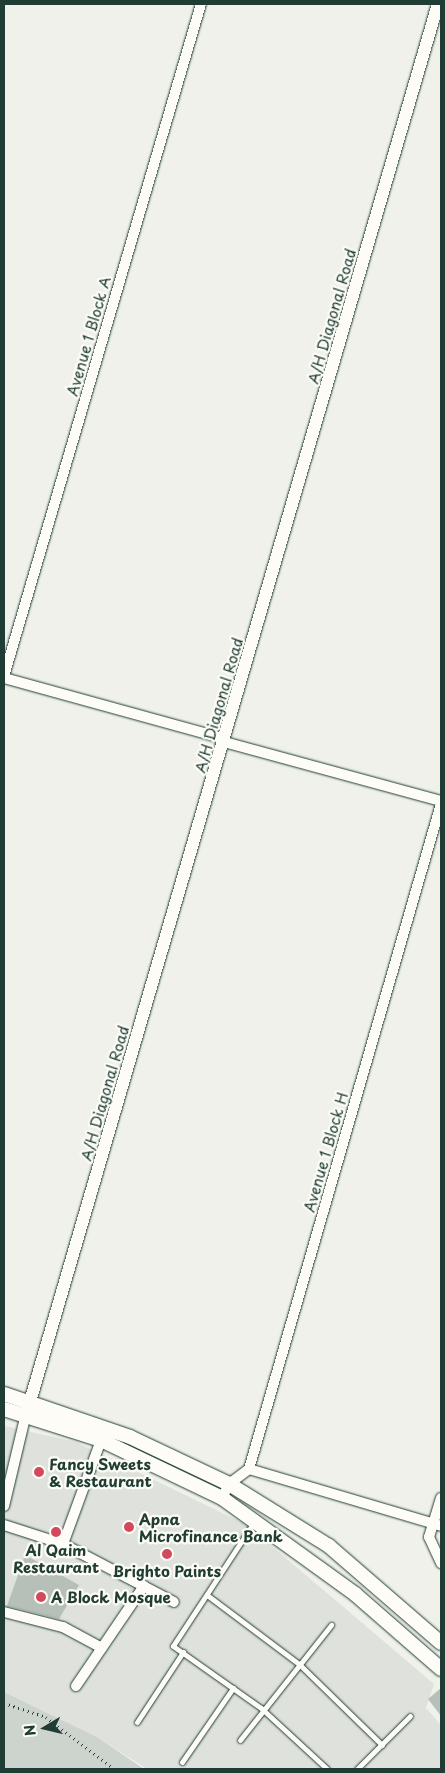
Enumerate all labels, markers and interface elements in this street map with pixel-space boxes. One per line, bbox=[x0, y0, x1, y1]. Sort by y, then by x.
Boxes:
street label: A/H Diagonal Road bbox=[303, 246, 359, 386]
street label: Avenue 1 Block A bbox=[62, 274, 114, 398]
street label: A/H Diagonal Road bbox=[190, 635, 246, 775]
street label: A/H Diagonal Road bbox=[76, 1023, 132, 1163]
street label: Avenue 1 Block H bbox=[299, 1090, 351, 1214]
place label: Fancy Sweets & Restaurant bbox=[49, 1454, 152, 1489]
marker: Fancy Sweets & Restaurant bbox=[33, 1466, 45, 1478]
place label: Apna Microfinance Bank bbox=[139, 1509, 283, 1544]
marker: Apna Microfinance Bank bbox=[123, 1521, 135, 1533]
marker: Al Qaim Restaurant bbox=[50, 1526, 62, 1538]
place label: Al Qaim Restaurant bbox=[13, 1540, 99, 1575]
marker: Brighto Paints bbox=[161, 1548, 173, 1560]
place label: Brighto Paints bbox=[112, 1562, 222, 1580]
place label: A Block Mosque bbox=[51, 1588, 171, 1606]
marker: A Block Mosque bbox=[35, 1591, 47, 1603]
north arrow bbox=[20, 1703, 70, 1753]
text: N bbox=[18, 1723, 41, 1738]

